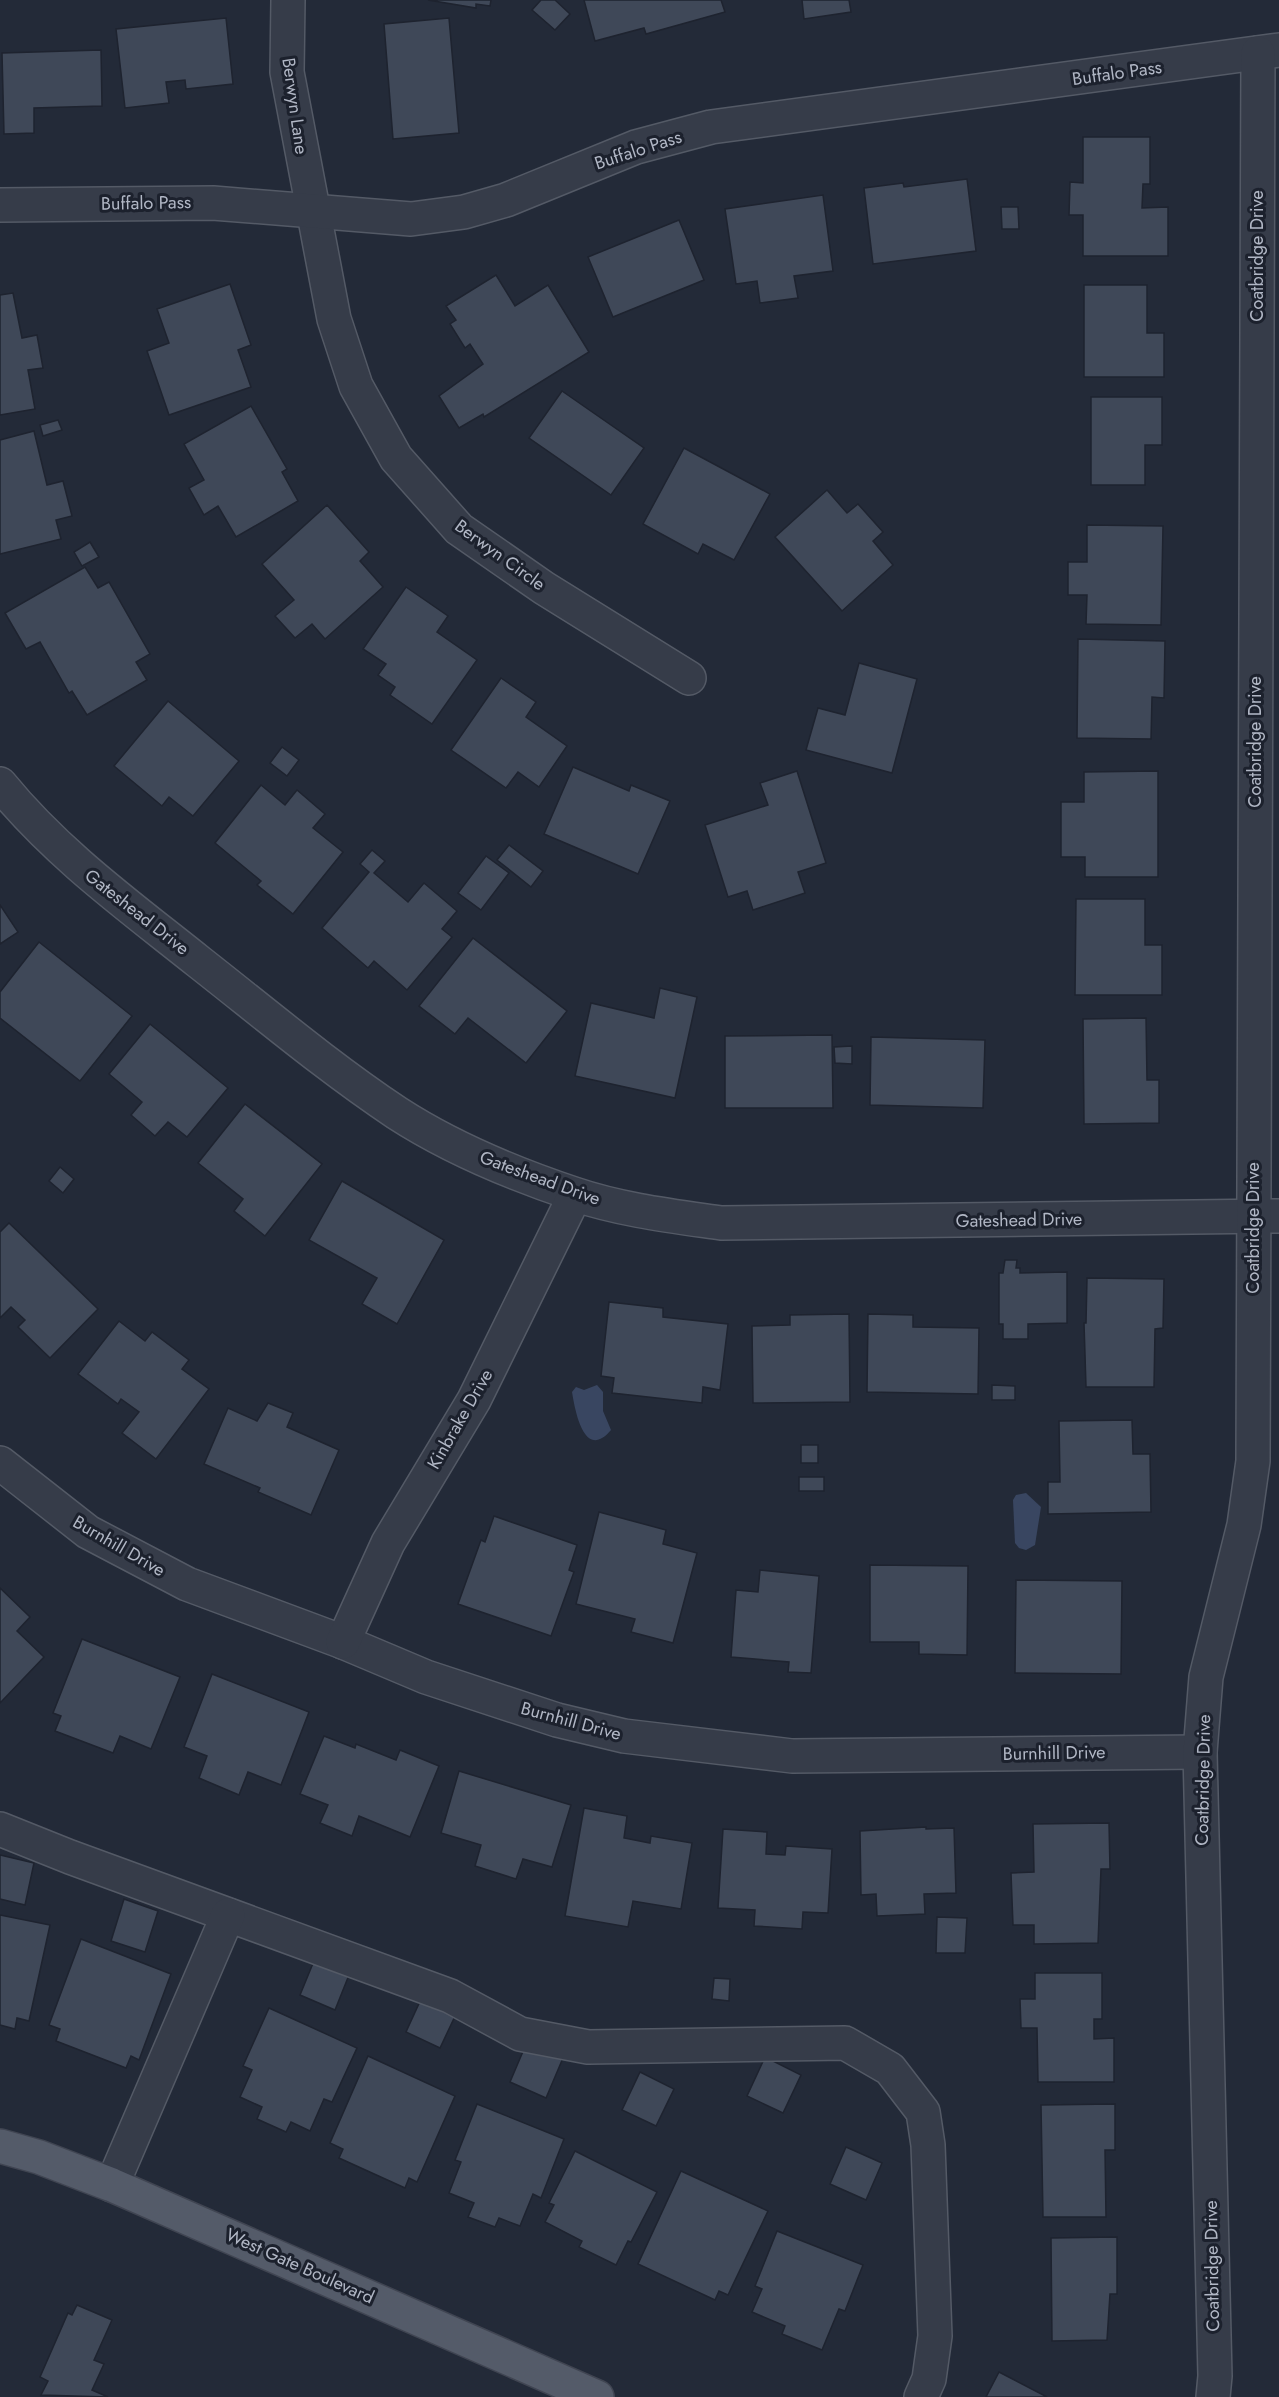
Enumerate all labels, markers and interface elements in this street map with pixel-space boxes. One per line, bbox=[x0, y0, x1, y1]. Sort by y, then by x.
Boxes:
street label: Buffalo Pass bbox=[1070, 54, 1164, 92]
street label: Berwyn Lane bbox=[275, 56, 315, 156]
street label: Buffalo Pass bbox=[591, 124, 685, 176]
street label: Buffalo Pass bbox=[101, 189, 191, 217]
street label: Coatbridge Drive bbox=[1244, 190, 1270, 322]
street label: Berwyn Circle bbox=[449, 513, 551, 597]
street label: Coatbridge Drive bbox=[1242, 676, 1268, 808]
street label: Gateshead Drive bbox=[79, 863, 195, 961]
street label: Gateshead Drive bbox=[476, 1144, 604, 1212]
street label: Coatbridge Drive bbox=[1240, 1162, 1266, 1294]
street label: Gateshead Drive bbox=[956, 1206, 1082, 1234]
street label: Kinbrake Drive bbox=[421, 1364, 499, 1474]
street label: Burnhill Drive bbox=[68, 1509, 170, 1583]
street label: Burnhill Drive bbox=[518, 1695, 624, 1747]
street label: Coatbridge Drive bbox=[1189, 1714, 1217, 1846]
street label: Burnhill Drive bbox=[1002, 1739, 1106, 1767]
street label: Coatbridge Drive bbox=[1198, 2200, 1226, 2332]
street label: West Gate Boulevard bbox=[222, 2222, 378, 2310]

